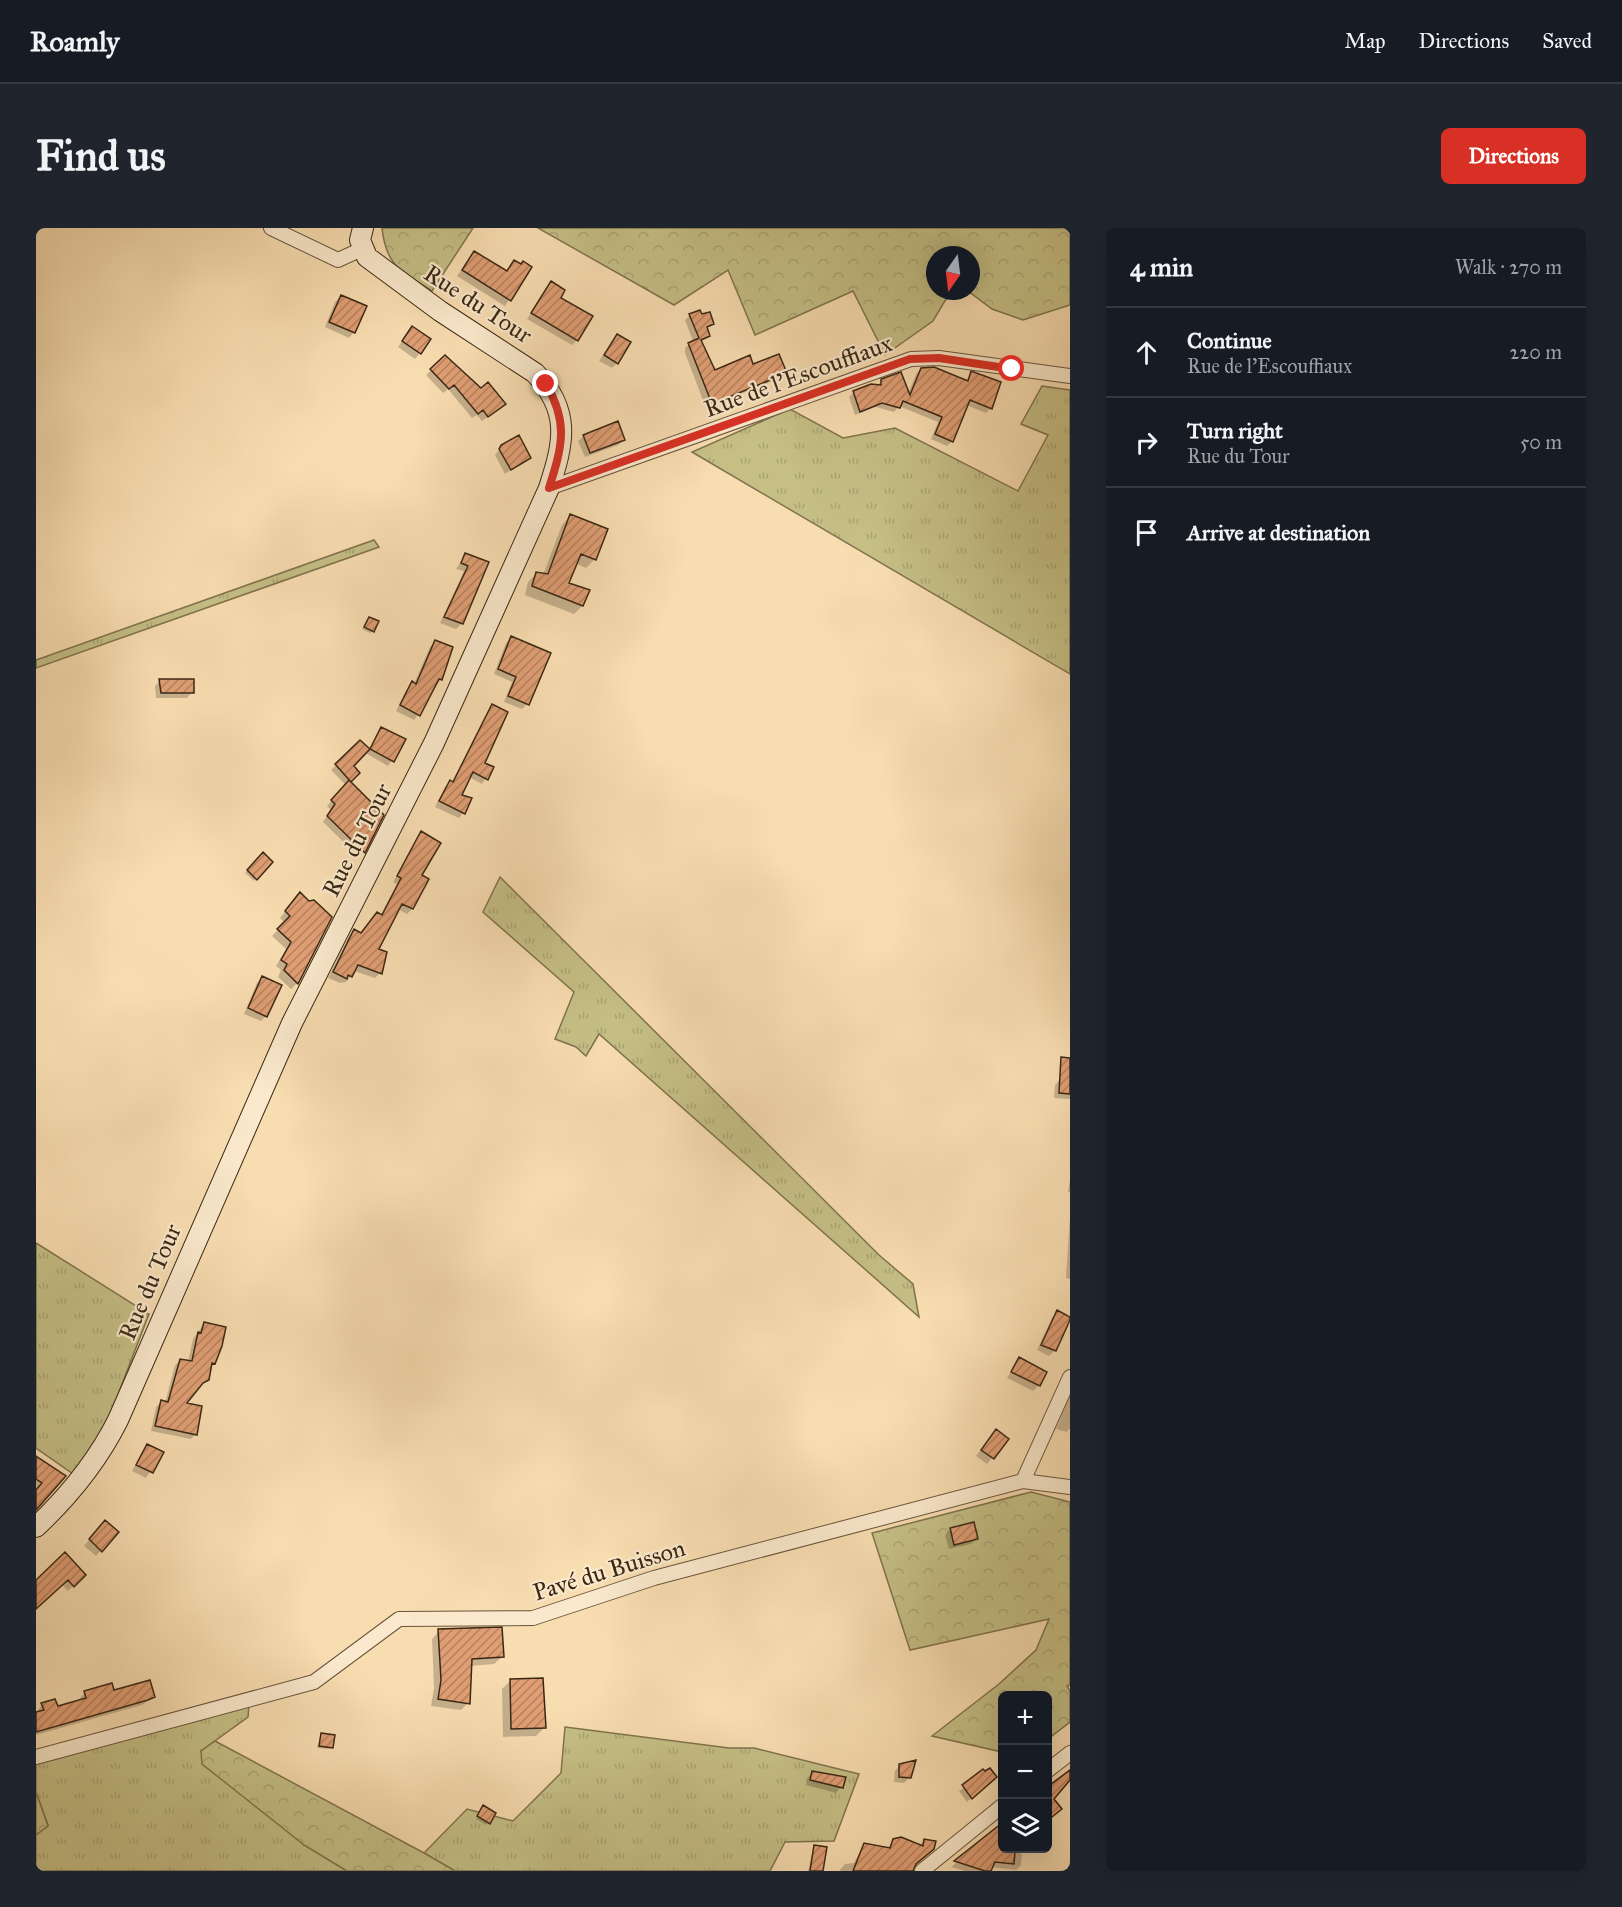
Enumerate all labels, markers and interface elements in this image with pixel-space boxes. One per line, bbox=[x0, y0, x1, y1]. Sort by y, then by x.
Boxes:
text: Roamly bbox=[30, 24, 119, 59]
text: Map bbox=[1345, 28, 1386, 54]
text: Directions bbox=[1419, 28, 1509, 54]
text: Saved bbox=[1542, 28, 1592, 54]
button: Directions bbox=[1441, 128, 1586, 184]
text: Find us bbox=[36, 130, 166, 182]
north arrow bbox=[926, 246, 980, 300]
text: 4 min bbox=[1130, 251, 1193, 283]
text: Walk · 270 m bbox=[1455, 255, 1562, 279]
street label: Rue du Tour bbox=[418, 258, 538, 350]
text: Continue bbox=[1187, 327, 1272, 354]
street label: Rue de l'Escouffiaux bbox=[700, 328, 896, 424]
icon: ahead bbox=[1130, 336, 1163, 369]
text: 220 m bbox=[1510, 340, 1562, 364]
text: Rue de l'Escouffiaux bbox=[1187, 354, 1352, 378]
route start bbox=[998, 355, 1024, 381]
route end bbox=[532, 370, 558, 396]
text: Turn right bbox=[1187, 417, 1283, 444]
icon: right bbox=[1130, 426, 1163, 459]
text: 50 m bbox=[1520, 430, 1562, 454]
text: Rue du Tour bbox=[1187, 444, 1290, 468]
icon: arrive bbox=[1130, 516, 1163, 549]
text: Arrive at destination bbox=[1187, 519, 1370, 546]
street label: Rue du Tour bbox=[316, 778, 398, 902]
street label: Rue du Tour bbox=[112, 1219, 188, 1345]
street label: Pavé du Buisson bbox=[529, 1533, 689, 1607]
map controls bbox=[998, 1691, 1052, 1853]
button: + bbox=[998, 1691, 1052, 1745]
button: − bbox=[998, 1745, 1052, 1799]
button: layers bbox=[998, 1799, 1052, 1853]

